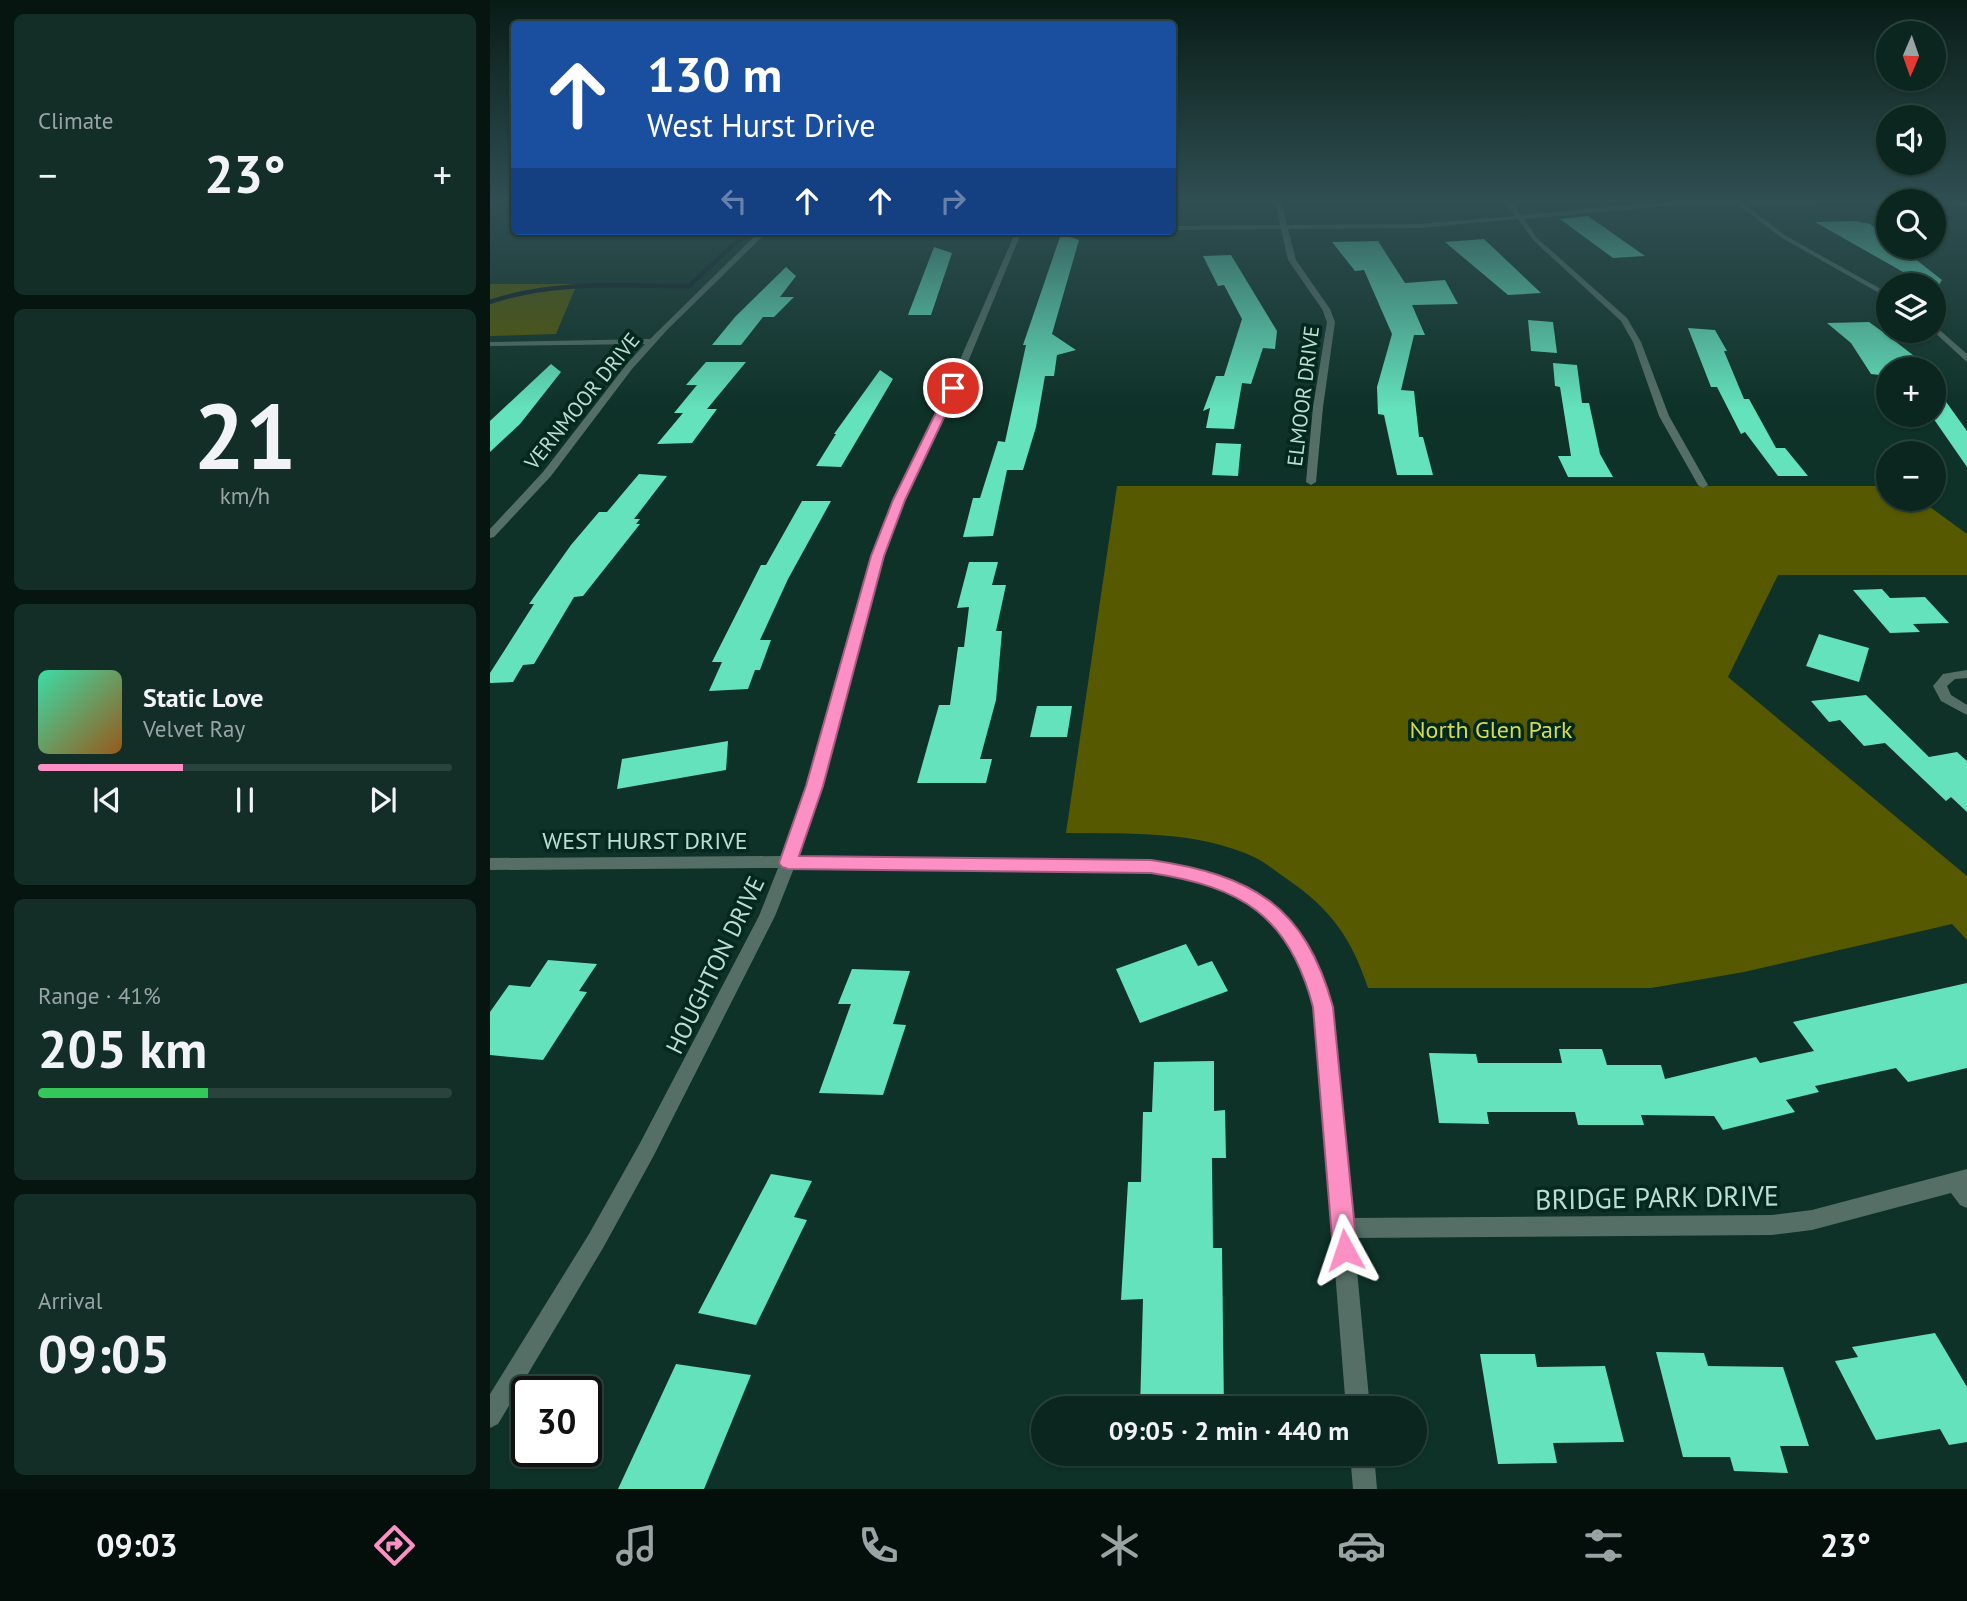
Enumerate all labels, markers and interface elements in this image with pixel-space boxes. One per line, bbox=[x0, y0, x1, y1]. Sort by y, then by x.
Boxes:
north arrow bbox=[1876, 21, 1946, 91]
map controls bbox=[1876, 21, 1946, 511]
text: 130 m bbox=[647, 42, 782, 106]
icon: ahead bbox=[532, 49, 623, 140]
text: West Hurst Drive bbox=[647, 104, 875, 146]
button: sound bbox=[1876, 105, 1946, 175]
text: Climate bbox=[38, 106, 113, 135]
text: 23° bbox=[204, 140, 286, 207]
text: − bbox=[38, 150, 57, 199]
text: + bbox=[433, 150, 452, 199]
icon: left bbox=[715, 182, 753, 220]
icon: ahead bbox=[788, 182, 826, 220]
icon: ahead bbox=[861, 182, 899, 220]
icon: right bbox=[934, 182, 972, 220]
button: search bbox=[1876, 189, 1946, 259]
button: layers bbox=[1876, 273, 1946, 343]
street label: ELMOOR DRIVE bbox=[1281, 324, 1325, 468]
street label: VERNMOOR DRIVE bbox=[518, 327, 646, 476]
button: + bbox=[1876, 357, 1946, 427]
pin bbox=[923, 358, 983, 418]
icon: arrive bbox=[934, 369, 972, 407]
text: 21 bbox=[193, 376, 297, 494]
button: − bbox=[1876, 441, 1946, 511]
text: km/h bbox=[220, 481, 270, 510]
text: Static Love bbox=[143, 681, 264, 714]
text: Velvet Ray bbox=[143, 714, 245, 743]
park label: North Glen Park bbox=[1409, 714, 1573, 745]
icon: previous bbox=[88, 781, 126, 819]
icon: pause bbox=[226, 781, 264, 819]
icon: next bbox=[364, 781, 402, 819]
street label: WEST HURST DRIVE bbox=[542, 825, 748, 856]
street label: HOUGHTON DRIVE bbox=[659, 871, 771, 1059]
text: Range · 41% bbox=[38, 981, 161, 1010]
text: 205 km bbox=[38, 1015, 207, 1082]
street label: BRIDGE PARK DRIVE bbox=[1535, 1176, 1779, 1218]
position arrow bbox=[1308, 1213, 1382, 1287]
text: Arrival bbox=[38, 1286, 102, 1315]
text: 09:05 bbox=[38, 1320, 170, 1387]
speed limit sign: 30 bbox=[511, 1376, 602, 1467]
text: 09:05 · 2 min · 440 m bbox=[1109, 1414, 1349, 1447]
icon: directions bbox=[370, 1521, 419, 1570]
icon: music bbox=[612, 1521, 661, 1570]
icon: phone bbox=[854, 1521, 903, 1570]
icon: climate bbox=[1095, 1521, 1144, 1570]
icon: car bbox=[1337, 1521, 1386, 1570]
icon: filters bbox=[1579, 1521, 1628, 1570]
text: 09:03 bbox=[96, 1524, 178, 1566]
text: 23° bbox=[1820, 1524, 1871, 1566]

